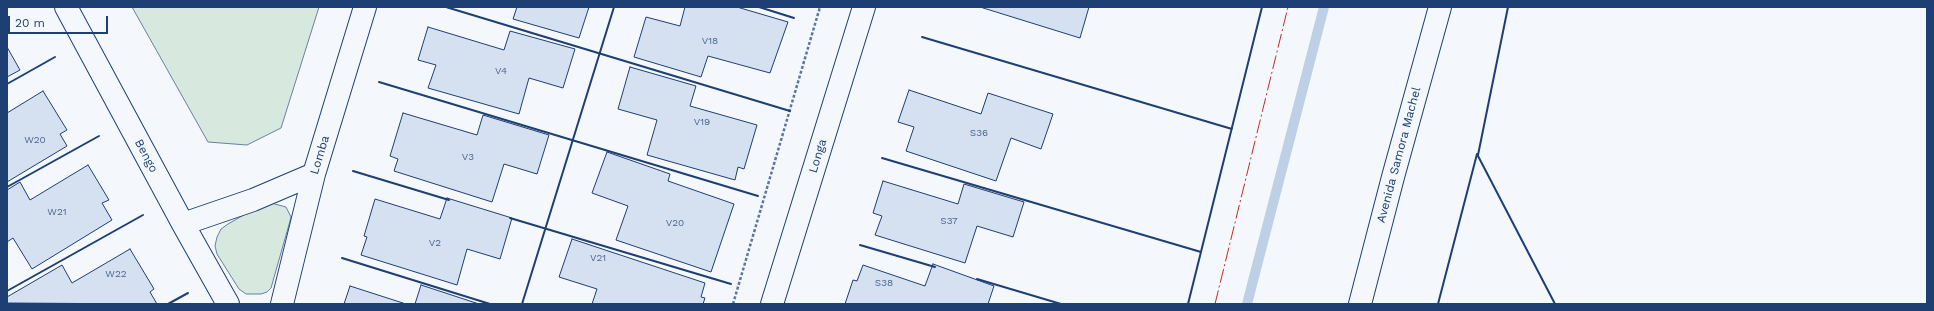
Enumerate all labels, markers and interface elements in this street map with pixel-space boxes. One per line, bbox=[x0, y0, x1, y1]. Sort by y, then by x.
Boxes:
scale bar bbox=[10, 8, 110, 34]
text: 20 m bbox=[15, 16, 45, 30]
house number: V18 bbox=[702, 35, 718, 47]
house number: V4 bbox=[495, 65, 507, 77]
street label: Avenida Samora Machel bbox=[1374, 86, 1424, 224]
house number: V19 bbox=[694, 116, 710, 128]
house number: S36 bbox=[970, 127, 988, 139]
house number: W20 bbox=[24, 134, 46, 146]
street label: Lomba bbox=[307, 134, 333, 176]
street label: Bengo bbox=[131, 137, 161, 175]
street label: Longa bbox=[806, 137, 830, 175]
house number: V3 bbox=[462, 151, 474, 163]
house number: W21 bbox=[47, 206, 67, 218]
house number: S37 bbox=[940, 215, 958, 227]
house number: V20 bbox=[666, 217, 684, 229]
house number: V2 bbox=[429, 237, 441, 249]
house number: V21 bbox=[590, 252, 606, 264]
house number: W22 bbox=[105, 268, 127, 280]
house number: S38 bbox=[875, 277, 893, 289]

